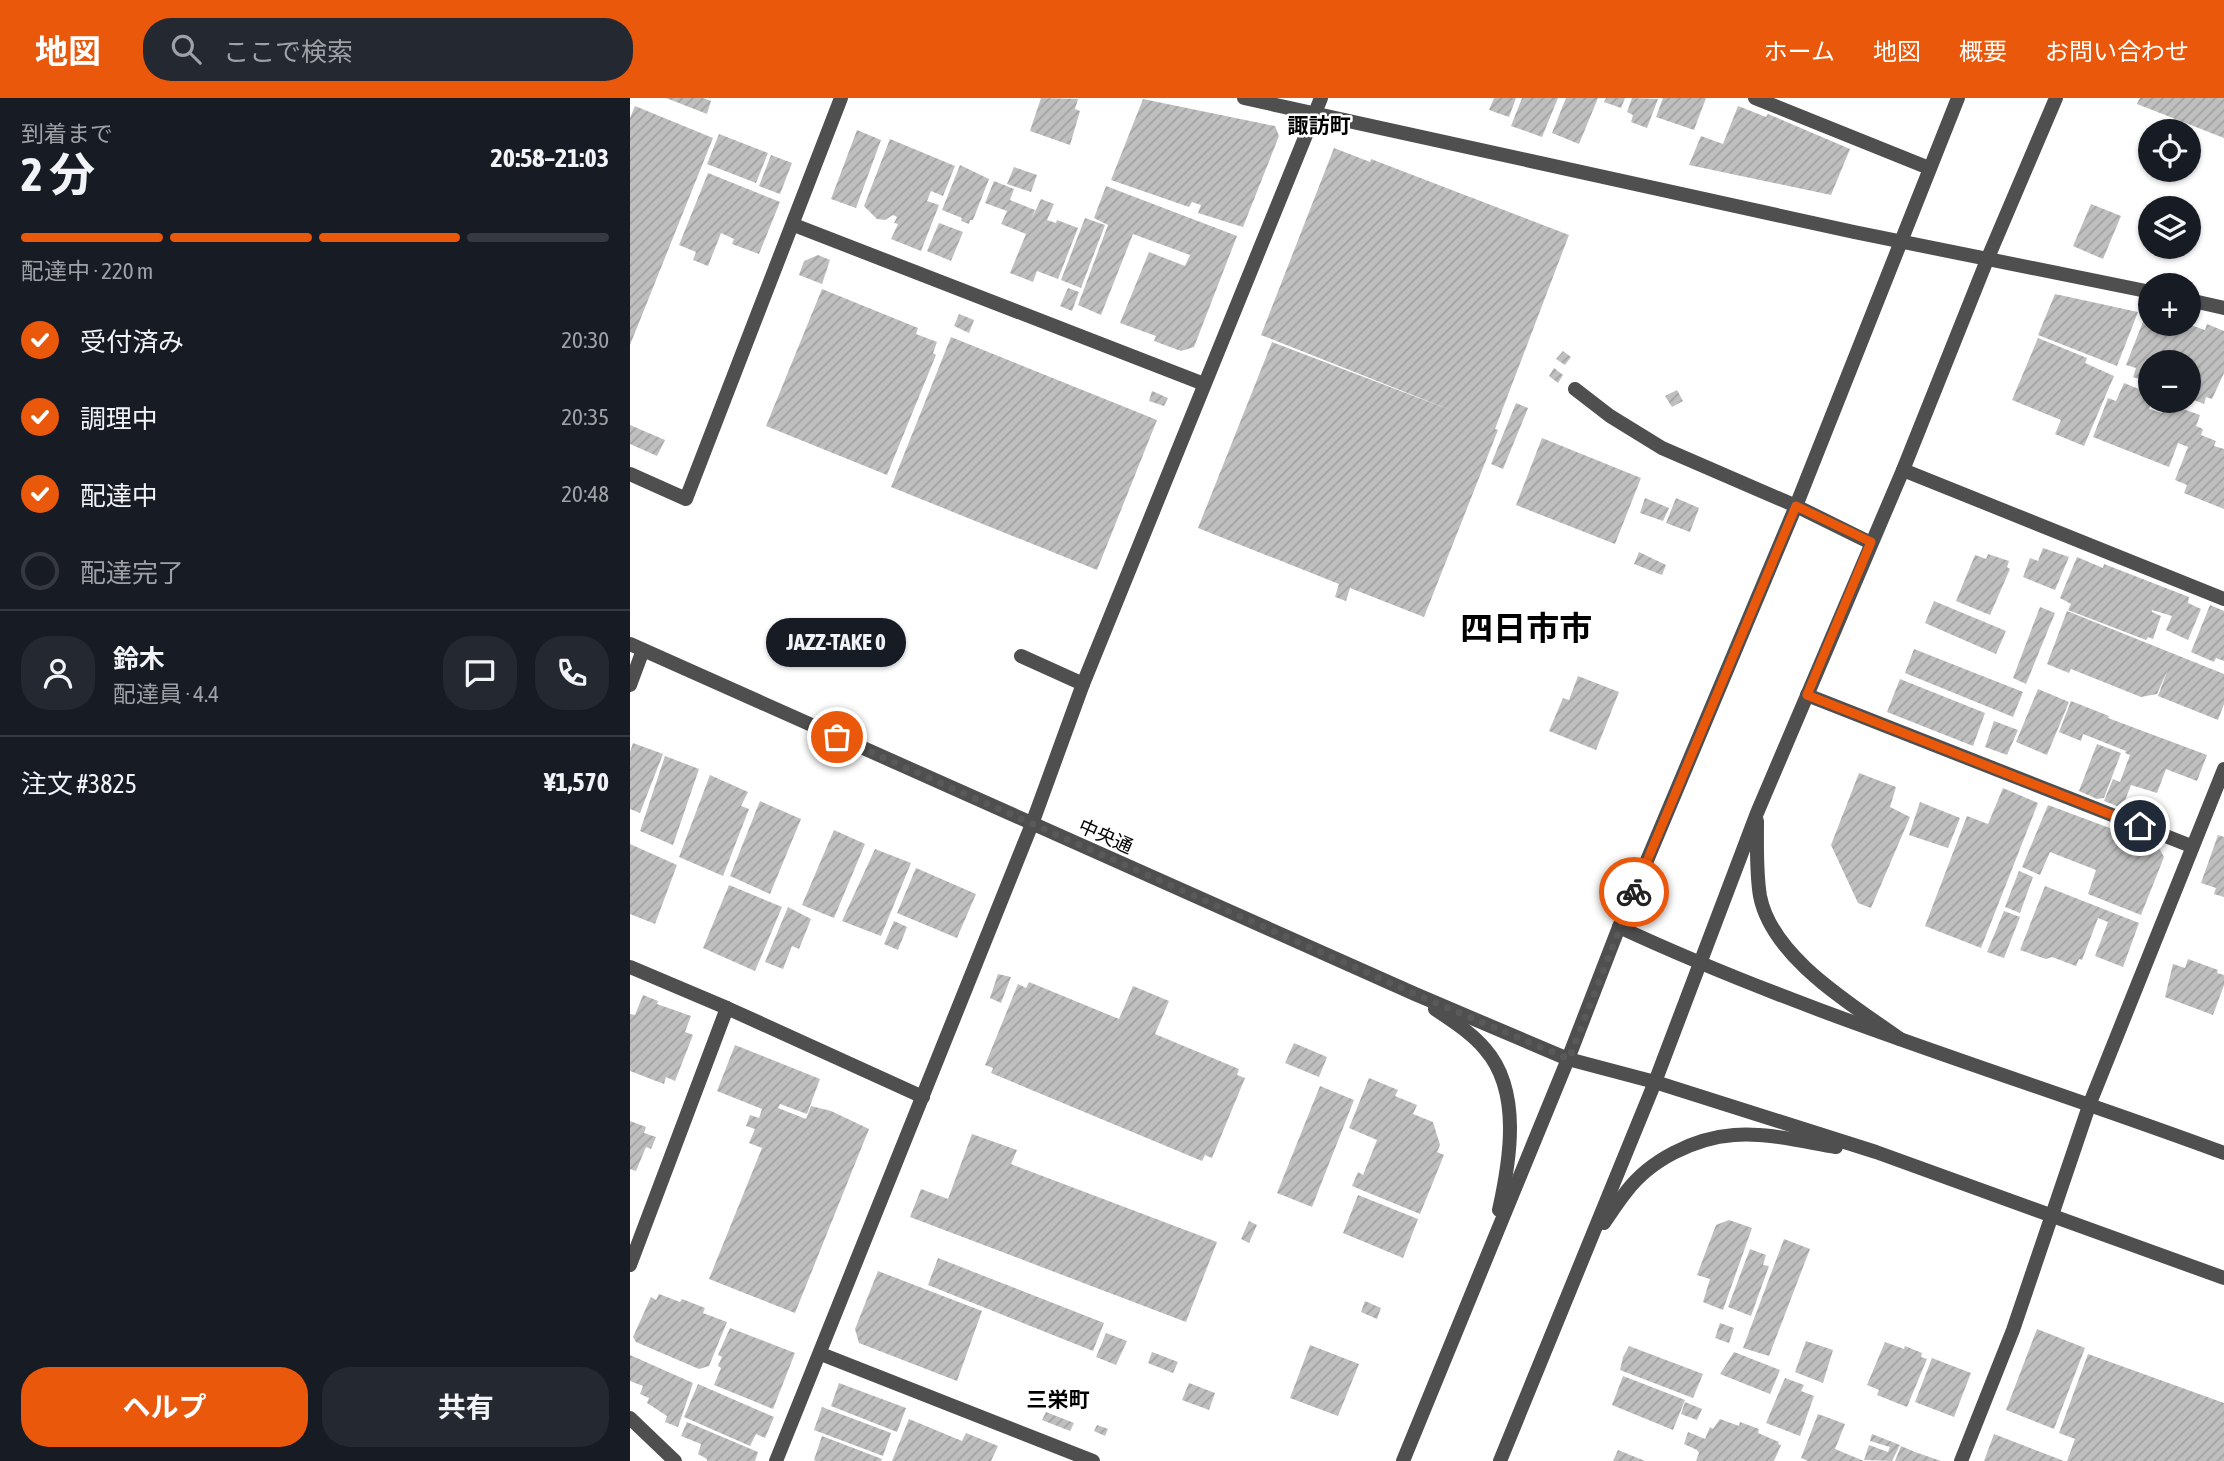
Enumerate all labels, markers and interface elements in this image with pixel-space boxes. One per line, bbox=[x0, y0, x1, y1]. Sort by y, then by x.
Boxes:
search box bbox=[143, 18, 633, 81]
icon: search bbox=[167, 30, 205, 68]
text: 地図 bbox=[35, 32, 101, 70]
text: ここで検索 bbox=[223, 37, 353, 67]
text: ホーム bbox=[1764, 38, 1835, 65]
text: 地図 bbox=[1873, 38, 1921, 65]
text: 概要 bbox=[1959, 38, 2007, 65]
text: お問い合わせ bbox=[2045, 38, 2189, 65]
district label: 諏訪町 bbox=[1288, 113, 1351, 137]
map controls bbox=[2138, 119, 2201, 413]
button: locate bbox=[2138, 119, 2201, 182]
text: 到着まで bbox=[21, 121, 113, 147]
text: 20:58–21:03 bbox=[491, 143, 609, 173]
text: 2 分 bbox=[21, 148, 95, 201]
button: layers bbox=[2138, 196, 2201, 259]
text: 配達中 · 220 m bbox=[21, 258, 153, 284]
button: + bbox=[2138, 273, 2201, 336]
icon: check bbox=[21, 321, 59, 359]
text: 受付済み bbox=[80, 327, 184, 357]
text: 20:30 bbox=[561, 327, 609, 353]
button: − bbox=[2138, 350, 2201, 413]
icon: check bbox=[21, 398, 59, 436]
text: 調理中 bbox=[80, 404, 158, 434]
text: 20:35 bbox=[561, 404, 609, 430]
icon: check bbox=[21, 475, 59, 513]
text: 配達中 bbox=[80, 481, 158, 511]
text: 20:48 bbox=[561, 481, 609, 507]
text: 配達完了 bbox=[80, 558, 184, 588]
district label: 四日市市 bbox=[1460, 609, 1592, 647]
callout: JAZZ-TAKE 0 bbox=[767, 618, 907, 667]
text: JAZZ-TAKE 0 bbox=[786, 629, 886, 655]
button: person bbox=[21, 636, 95, 710]
button: chat bbox=[443, 636, 517, 710]
button: phone bbox=[535, 636, 609, 710]
text: 鈴木 bbox=[113, 644, 165, 674]
text: 配達員 · 4.4 bbox=[113, 681, 219, 707]
pin bbox=[807, 707, 867, 767]
icon: bag bbox=[818, 718, 856, 756]
text: ¥1,570 bbox=[544, 767, 609, 797]
text: 注文 #3825 bbox=[21, 769, 137, 799]
pin bbox=[2110, 796, 2170, 856]
icon: home bbox=[2121, 807, 2159, 845]
street label: 中央通 bbox=[1075, 814, 1137, 858]
courier bbox=[1599, 857, 1669, 927]
icon: bike bbox=[1615, 873, 1653, 911]
button: ヘルプ bbox=[21, 1367, 308, 1447]
button: 共有 bbox=[322, 1367, 609, 1447]
district label: 三栄町 bbox=[1027, 1387, 1090, 1411]

